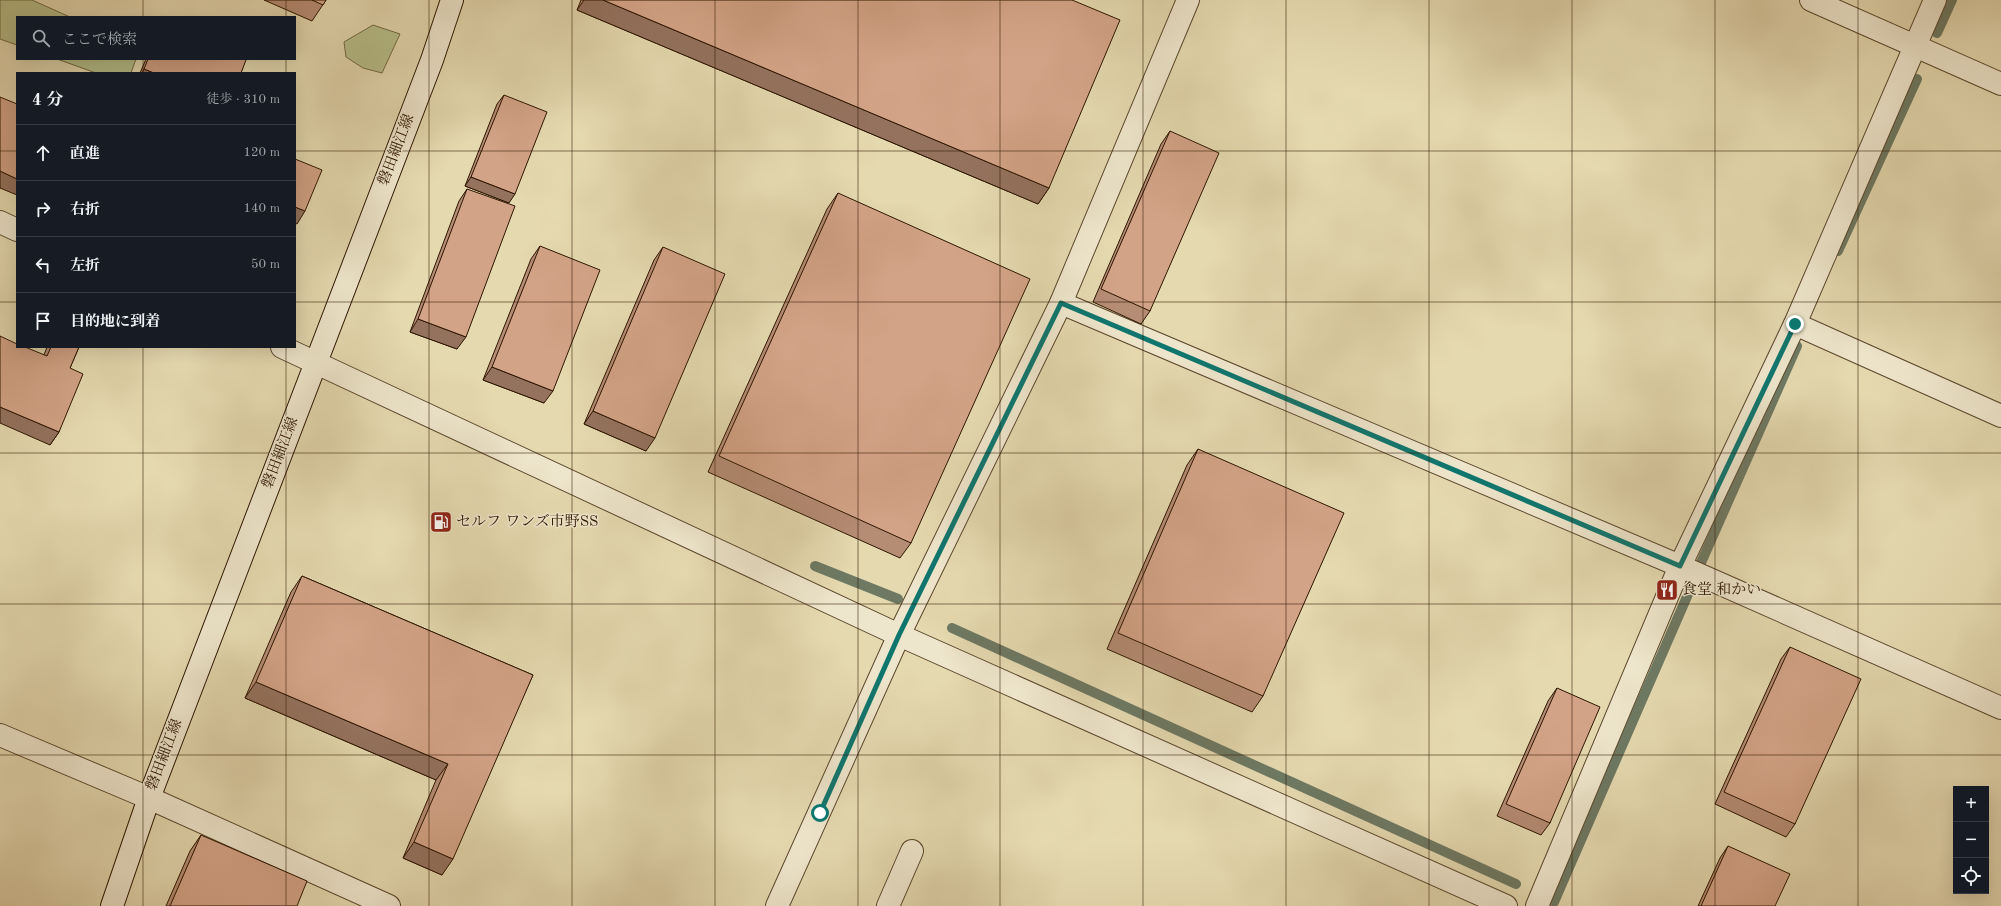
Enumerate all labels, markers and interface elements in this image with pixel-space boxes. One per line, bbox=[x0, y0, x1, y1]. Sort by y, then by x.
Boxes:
search box bbox=[16, 16, 296, 60]
icon: search bbox=[30, 27, 52, 49]
text: ここで検索 bbox=[62, 33, 137, 48]
text: 4 分 bbox=[32, 92, 64, 109]
text: 徒歩 · 310 m bbox=[206, 93, 280, 106]
street label: 磐田細江線 bbox=[375, 112, 417, 188]
icon: ahead bbox=[32, 142, 54, 164]
text: 120 m bbox=[243, 146, 280, 159]
text: 直進 bbox=[70, 147, 100, 162]
icon: right bbox=[32, 198, 54, 220]
text: 140 m bbox=[243, 202, 280, 215]
text: 右折 bbox=[70, 203, 100, 218]
icon: left bbox=[32, 254, 54, 276]
text: 50 m bbox=[251, 258, 280, 271]
text: 左折 bbox=[70, 259, 100, 274]
icon: arrive bbox=[32, 310, 54, 332]
text: 目的地に到着 bbox=[70, 315, 160, 330]
route end bbox=[1786, 315, 1804, 333]
street label: 磐田細江線 bbox=[259, 415, 301, 491]
fuel station icon: セルフ ワンズ市野SS bbox=[428, 509, 454, 535]
place label: セルフ ワンズ市野SS bbox=[456, 513, 598, 530]
restaurant icon: 食堂 和かい bbox=[1654, 577, 1680, 603]
place label: 食堂 和かい bbox=[1682, 581, 1761, 598]
street label: 磐田細江線 bbox=[143, 717, 185, 793]
map controls bbox=[1953, 786, 1989, 894]
button: + bbox=[1953, 786, 1989, 822]
route start bbox=[811, 804, 829, 822]
button: − bbox=[1953, 822, 1989, 858]
button: locate bbox=[1953, 858, 1989, 894]

